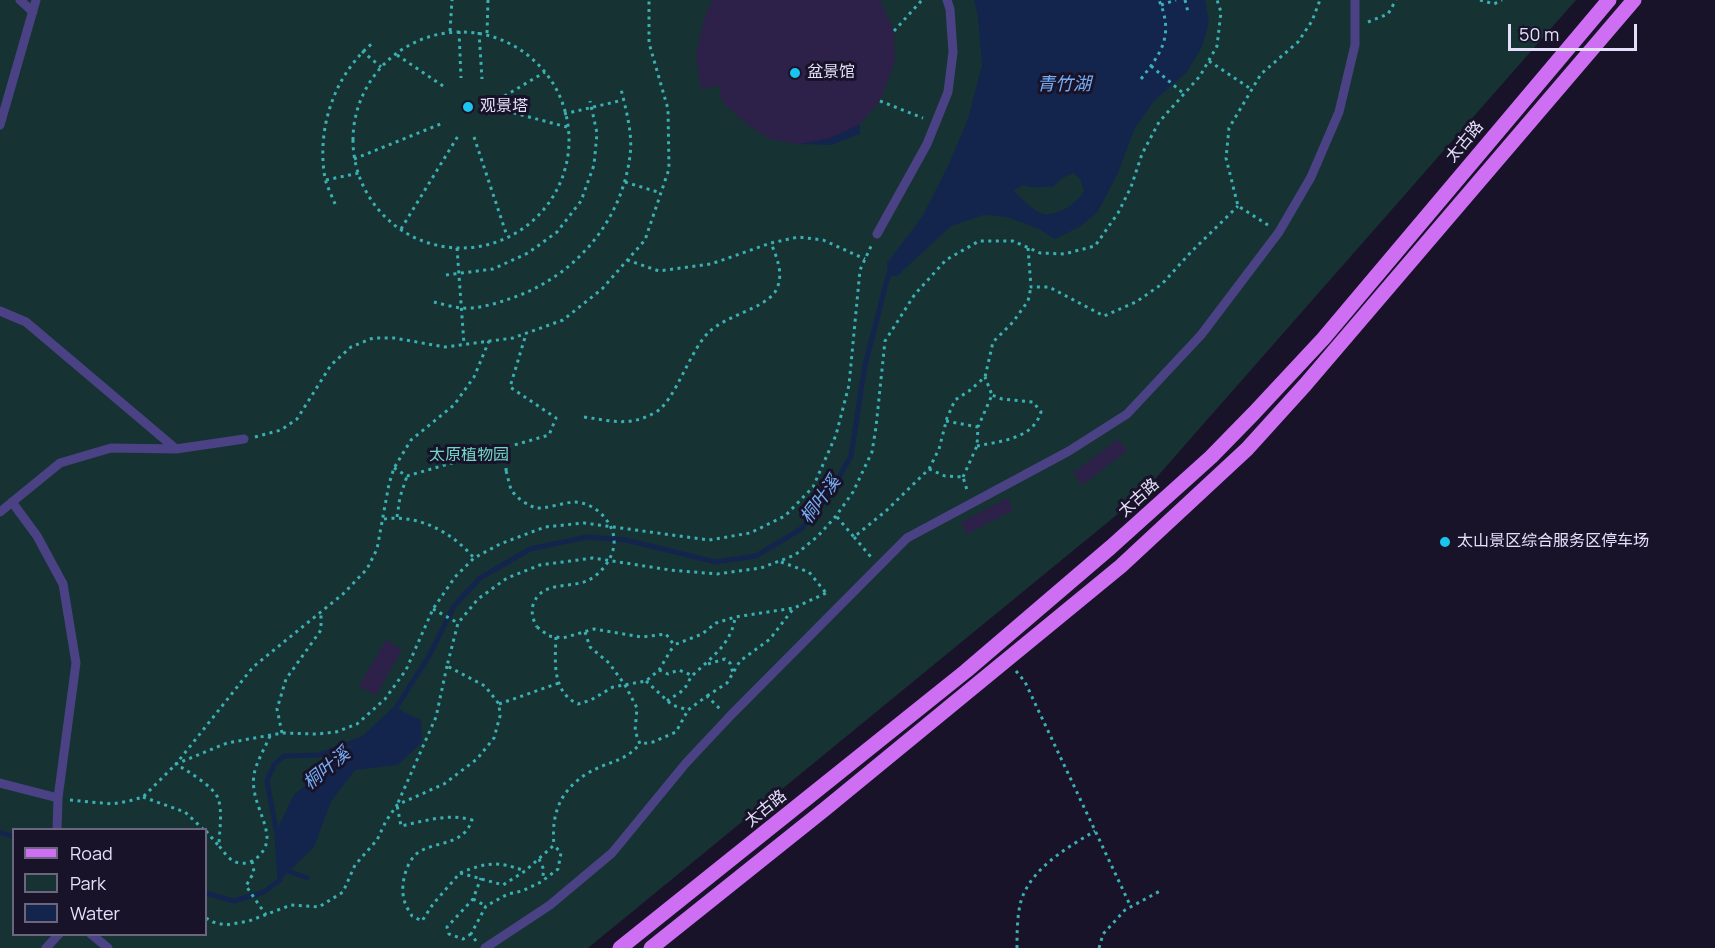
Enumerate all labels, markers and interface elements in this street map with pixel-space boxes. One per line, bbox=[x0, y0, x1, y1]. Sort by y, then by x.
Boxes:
scale bar bbox=[1511, 12, 1640, 50]
text: 50 m bbox=[1519, 22, 1559, 46]
place label: 盆景馆 bbox=[807, 63, 855, 83]
marker: 盆景馆 bbox=[788, 66, 802, 80]
water label: 青竹湖 bbox=[1037, 74, 1091, 96]
place label: 观景塔 bbox=[480, 97, 528, 117]
marker: 观景塔 bbox=[461, 100, 475, 114]
street label: 太古路 bbox=[1442, 117, 1488, 167]
park label: 太原植物园 bbox=[429, 446, 509, 466]
water label: 桐叶溪 bbox=[796, 472, 846, 528]
street label: 太古路 bbox=[1115, 475, 1163, 521]
place label: 太山景区综合服务区停车场 bbox=[1457, 532, 1649, 552]
marker: 太山景区综合服务区停车场 bbox=[1438, 535, 1452, 549]
water label: 桐叶溪 bbox=[299, 743, 355, 795]
street label: 太古路 bbox=[741, 786, 791, 832]
legend bbox=[12, 828, 207, 936]
text: Road bbox=[70, 841, 113, 865]
text: Park bbox=[70, 871, 106, 895]
text: Water bbox=[70, 901, 120, 925]

